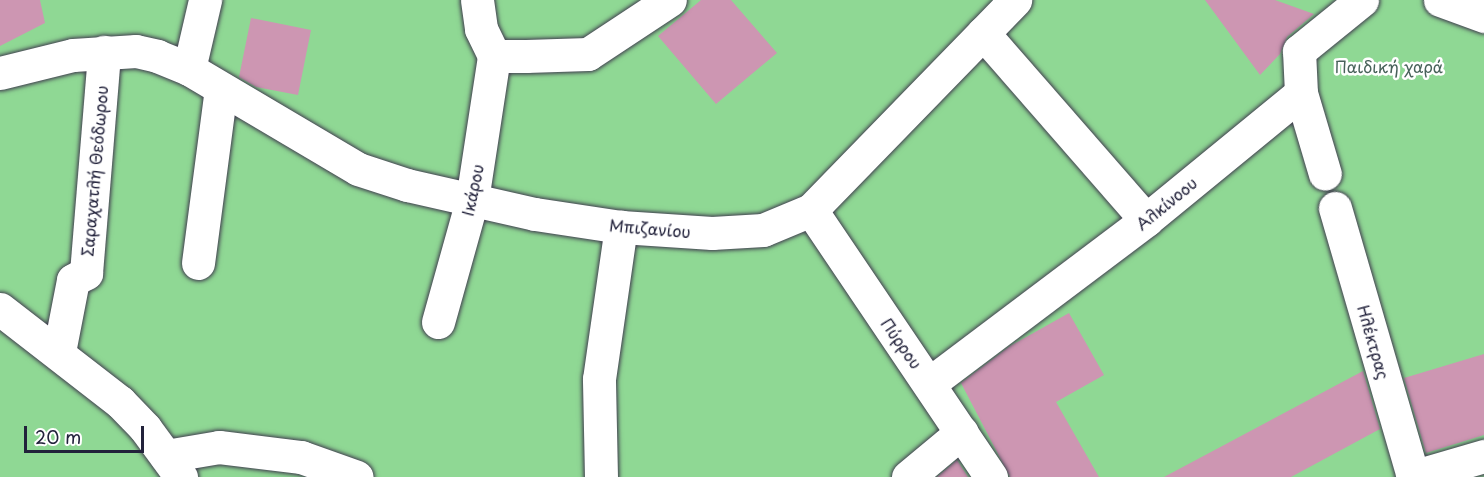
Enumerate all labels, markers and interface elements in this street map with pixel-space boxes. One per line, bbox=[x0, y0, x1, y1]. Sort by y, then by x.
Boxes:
park label: Παιδική χαρά bbox=[1335, 56, 1443, 76]
street label: Σαραχατλή Θεόδωρου bbox=[77, 84, 111, 258]
street label: Ικάρου bbox=[457, 162, 487, 218]
street label: Αλκίνοου bbox=[1132, 173, 1200, 233]
street label: Μπιζανίου bbox=[608, 215, 692, 241]
street label: Ηλέκτρας bbox=[1354, 303, 1394, 381]
street label: Πύρρου bbox=[878, 314, 926, 372]
scale bar bbox=[27, 414, 147, 452]
text: 20 m bbox=[35, 423, 81, 450]

